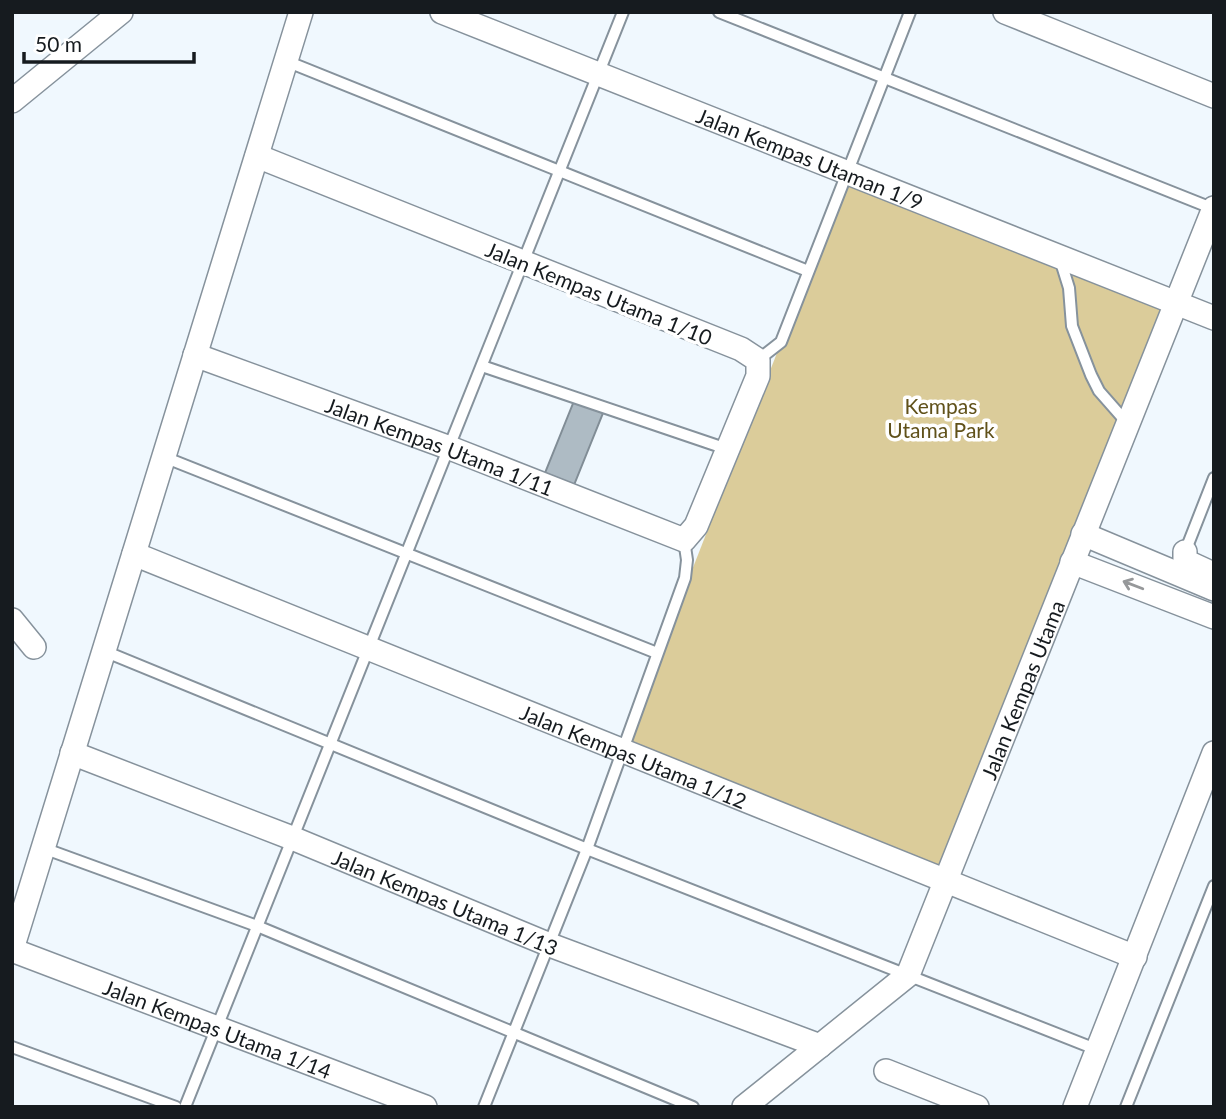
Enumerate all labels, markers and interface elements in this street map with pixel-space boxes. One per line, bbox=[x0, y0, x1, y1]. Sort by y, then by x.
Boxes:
scale bar bbox=[24, 21, 194, 65]
text: 50 m bbox=[35, 31, 82, 56]
street label: Jalan Kempas Utaman 1/9 bbox=[693, 102, 927, 214]
street label: Jalan Kempas Utama 1/10 bbox=[482, 236, 716, 350]
street label: Jalan Kempas Utama 1/11 bbox=[322, 391, 557, 500]
park label: Kempas Utama Park bbox=[887, 393, 995, 442]
one-way arrow bbox=[1123, 578, 1144, 591]
street label: Jalan Kempas Utama bbox=[975, 596, 1069, 783]
street label: Jalan Kempas Utama 1/12 bbox=[517, 699, 751, 813]
street label: Jalan Kempas Utama 1/13 bbox=[329, 844, 562, 959]
street label: Jalan Kempas Utama 1/14 bbox=[100, 973, 335, 1083]

